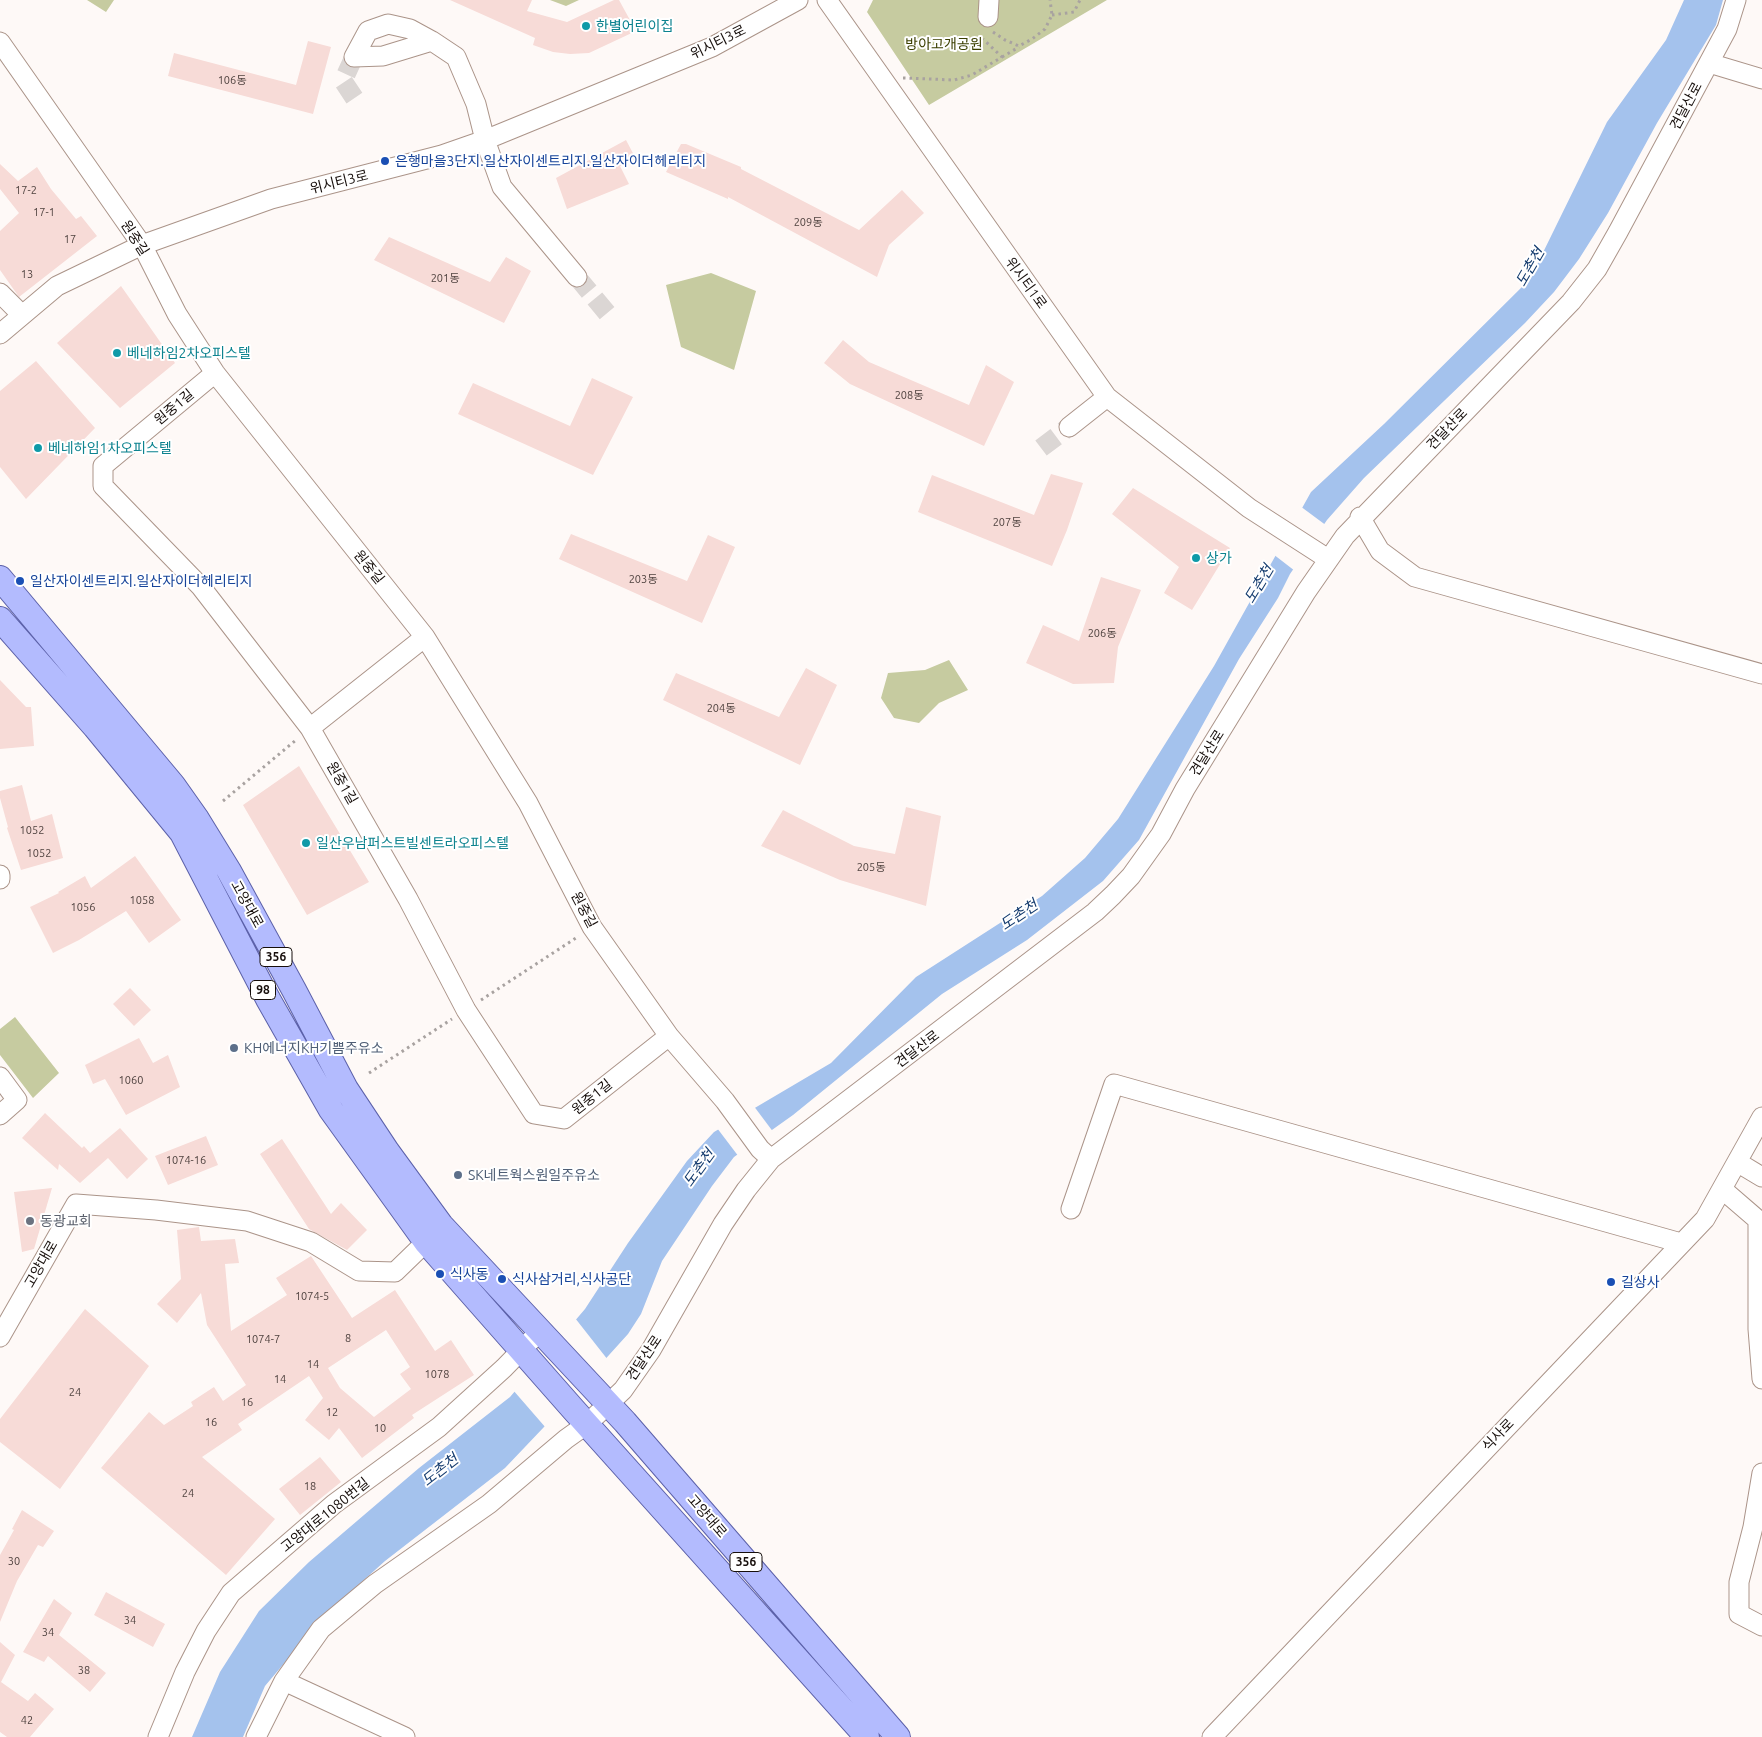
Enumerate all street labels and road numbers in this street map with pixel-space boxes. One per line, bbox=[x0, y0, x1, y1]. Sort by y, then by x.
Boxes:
street label: 위시티3로 bbox=[688, 21, 748, 63]
street label: 견달산로 bbox=[1666, 79, 1706, 133]
street label: 위시티3로 bbox=[308, 167, 370, 197]
street label: 원중길 bbox=[117, 217, 153, 259]
street label: 위시티1로 bbox=[1002, 254, 1050, 312]
street label: 원중1길 bbox=[151, 386, 197, 428]
street label: 견달산로 bbox=[1423, 405, 1471, 453]
street label: 원중길 bbox=[350, 547, 388, 587]
street label: 견달산로 bbox=[1186, 727, 1228, 779]
street label: 원중1길 bbox=[323, 759, 361, 807]
street label: 고양대로 bbox=[227, 877, 267, 931]
street label: 원중길 bbox=[568, 889, 600, 931]
road number: 356 bbox=[260, 948, 292, 966]
road number: 98 bbox=[250, 980, 276, 1000]
street label: 견달산로 bbox=[891, 1027, 943, 1071]
street label: 원중1길 bbox=[569, 1076, 615, 1118]
street label: 고양대로 bbox=[21, 1237, 61, 1291]
street label: 견달산로 bbox=[623, 1332, 665, 1384]
street label: 식사로 bbox=[1479, 1415, 1517, 1455]
street label: 고양대로1080번길 bbox=[277, 1474, 373, 1556]
street label: 고양대로 bbox=[684, 1491, 730, 1541]
road number: 356 bbox=[730, 1552, 762, 1571]

